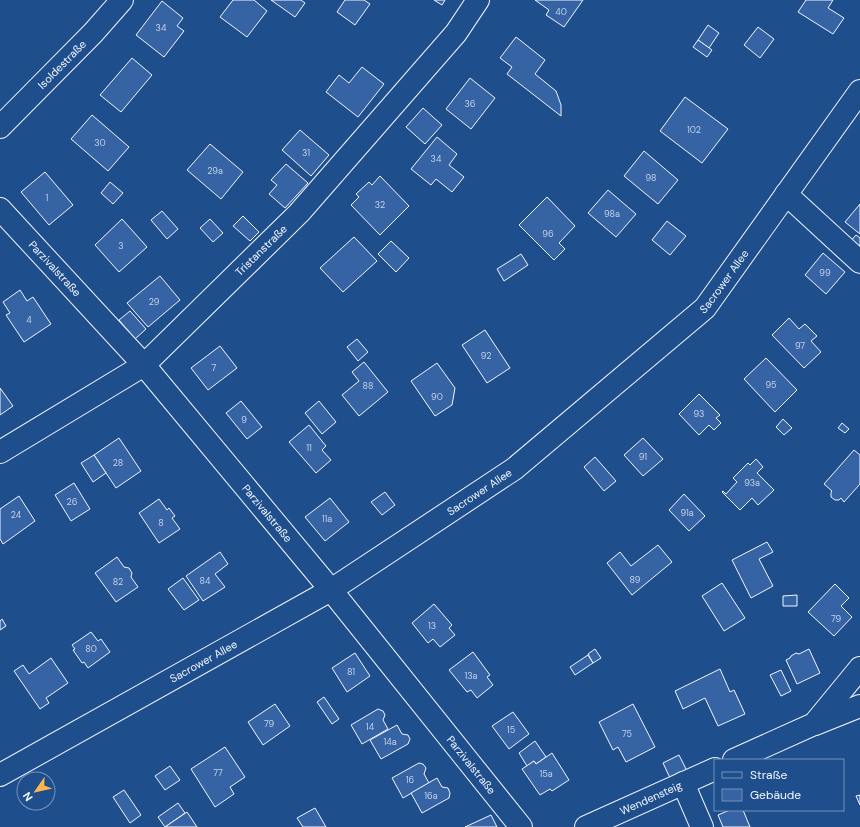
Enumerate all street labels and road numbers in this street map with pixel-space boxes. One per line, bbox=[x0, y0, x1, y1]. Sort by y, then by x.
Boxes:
street label: Isoldestraße bbox=[35, 37, 89, 92]
street label: Tristanstraße bbox=[232, 222, 290, 279]
street label: Parzivalstraße bbox=[26, 238, 84, 299]
street label: Sacrower Allee bbox=[697, 247, 751, 317]
street label: Sacrower Allee bbox=[444, 465, 514, 518]
street label: Parzivalstraße bbox=[239, 481, 295, 545]
street label: Sacrower Allee bbox=[167, 637, 240, 686]
street label: Parzivalstraße bbox=[444, 733, 499, 797]
street label: Wendensteig bbox=[617, 778, 684, 818]

